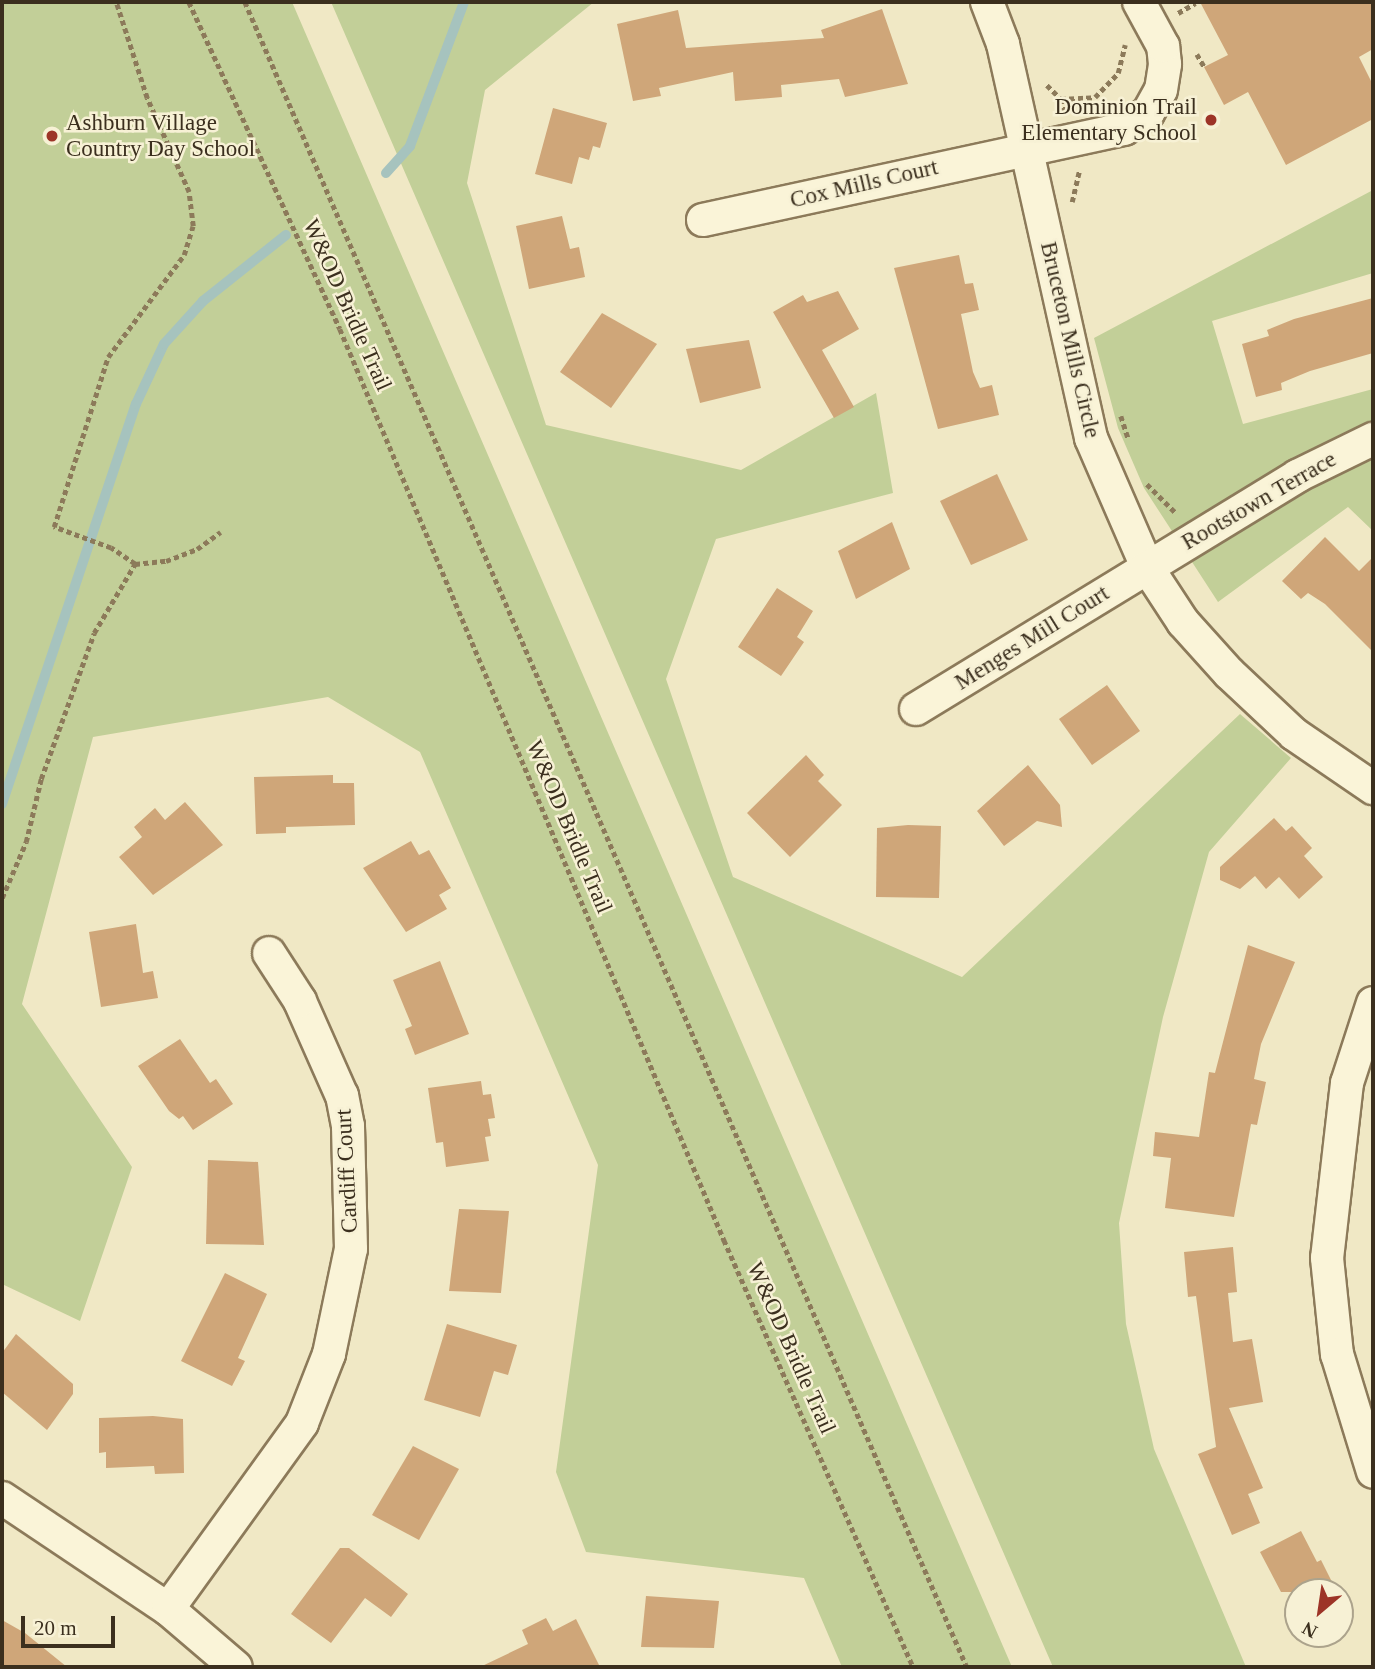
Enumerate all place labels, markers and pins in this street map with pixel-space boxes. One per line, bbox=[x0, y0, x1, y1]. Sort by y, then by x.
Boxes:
place label: Dominion Trail Elementary School bbox=[1021, 93, 1197, 147]
place label: Ashburn Village Country Day School bbox=[66, 109, 255, 163]
marker: Dominion Trail Elementary School bbox=[1203, 112, 1219, 128]
marker: Ashburn Village Country Day School bbox=[44, 128, 60, 144]

